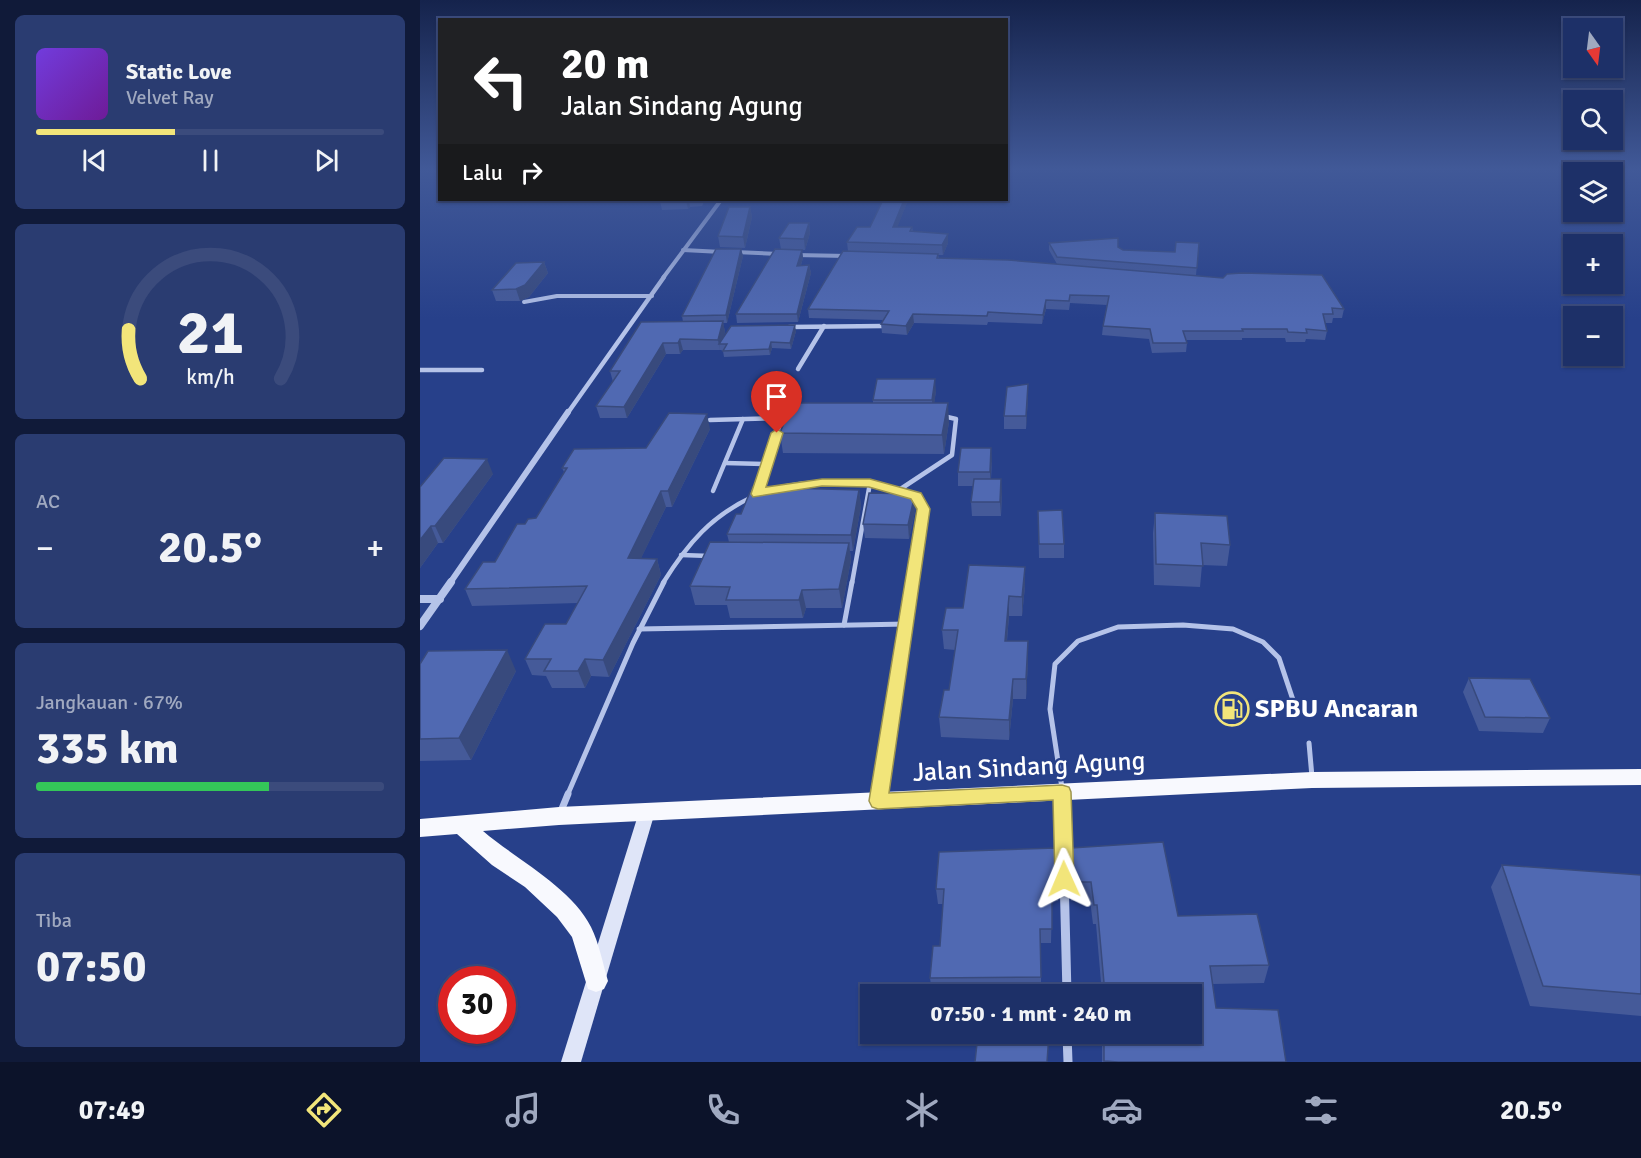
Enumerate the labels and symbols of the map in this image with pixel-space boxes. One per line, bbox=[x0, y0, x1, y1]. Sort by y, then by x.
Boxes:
north arrow bbox=[1563, 18, 1623, 78]
pin bbox=[751, 371, 802, 433]
fuel station icon: SPBU Ancaran bbox=[1214, 691, 1250, 727]
place label: SPBU Ancaran bbox=[1255, 693, 1418, 725]
street label: Jalan Sindang Agung bbox=[912, 745, 1146, 789]
position arrow bbox=[1032, 847, 1096, 911]
speed limit sign: 30 bbox=[438, 966, 516, 1044]

